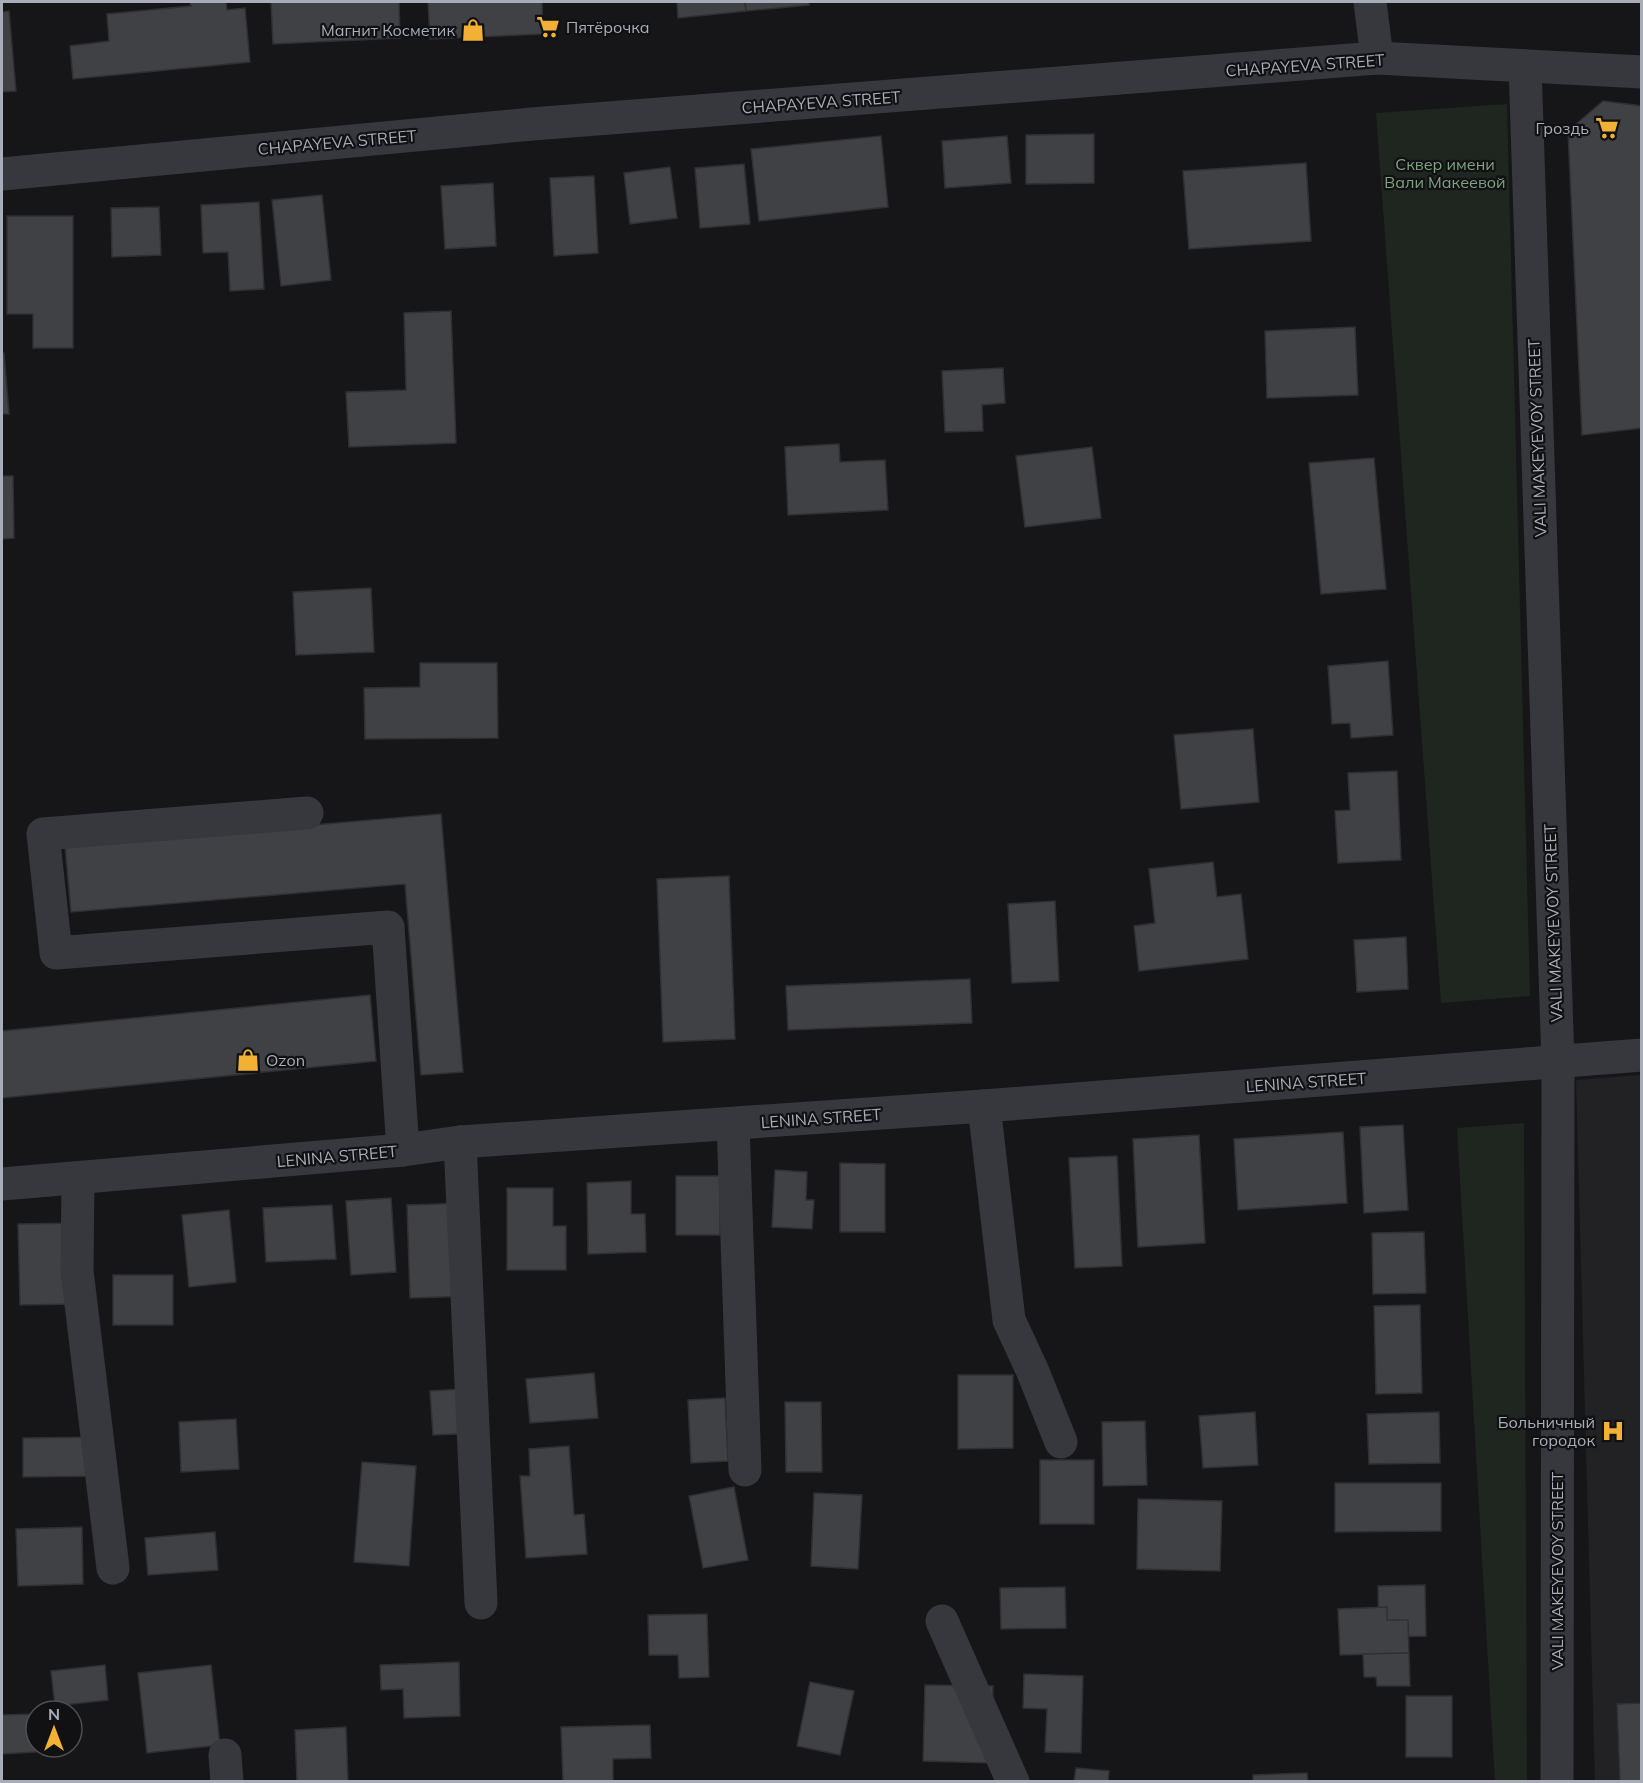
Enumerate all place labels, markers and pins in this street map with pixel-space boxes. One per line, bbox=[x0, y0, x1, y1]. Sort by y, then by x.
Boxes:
supermarket icon: Пятёрочка bbox=[535, 14, 561, 40]
shop icon: Магнит Косметик bbox=[460, 17, 486, 43]
place label: Пятёрочка bbox=[566, 17, 650, 37]
place label: Магнит Косметик bbox=[321, 20, 455, 40]
supermarket icon: Гроздь bbox=[1594, 115, 1620, 141]
place label: Гроздь bbox=[1536, 118, 1589, 138]
shop icon: Ozon bbox=[235, 1047, 261, 1073]
place label: Ozon bbox=[266, 1050, 305, 1070]
place label: Больничный городок bbox=[1498, 1412, 1595, 1450]
hospital icon: Больничный городок bbox=[1600, 1418, 1626, 1444]

